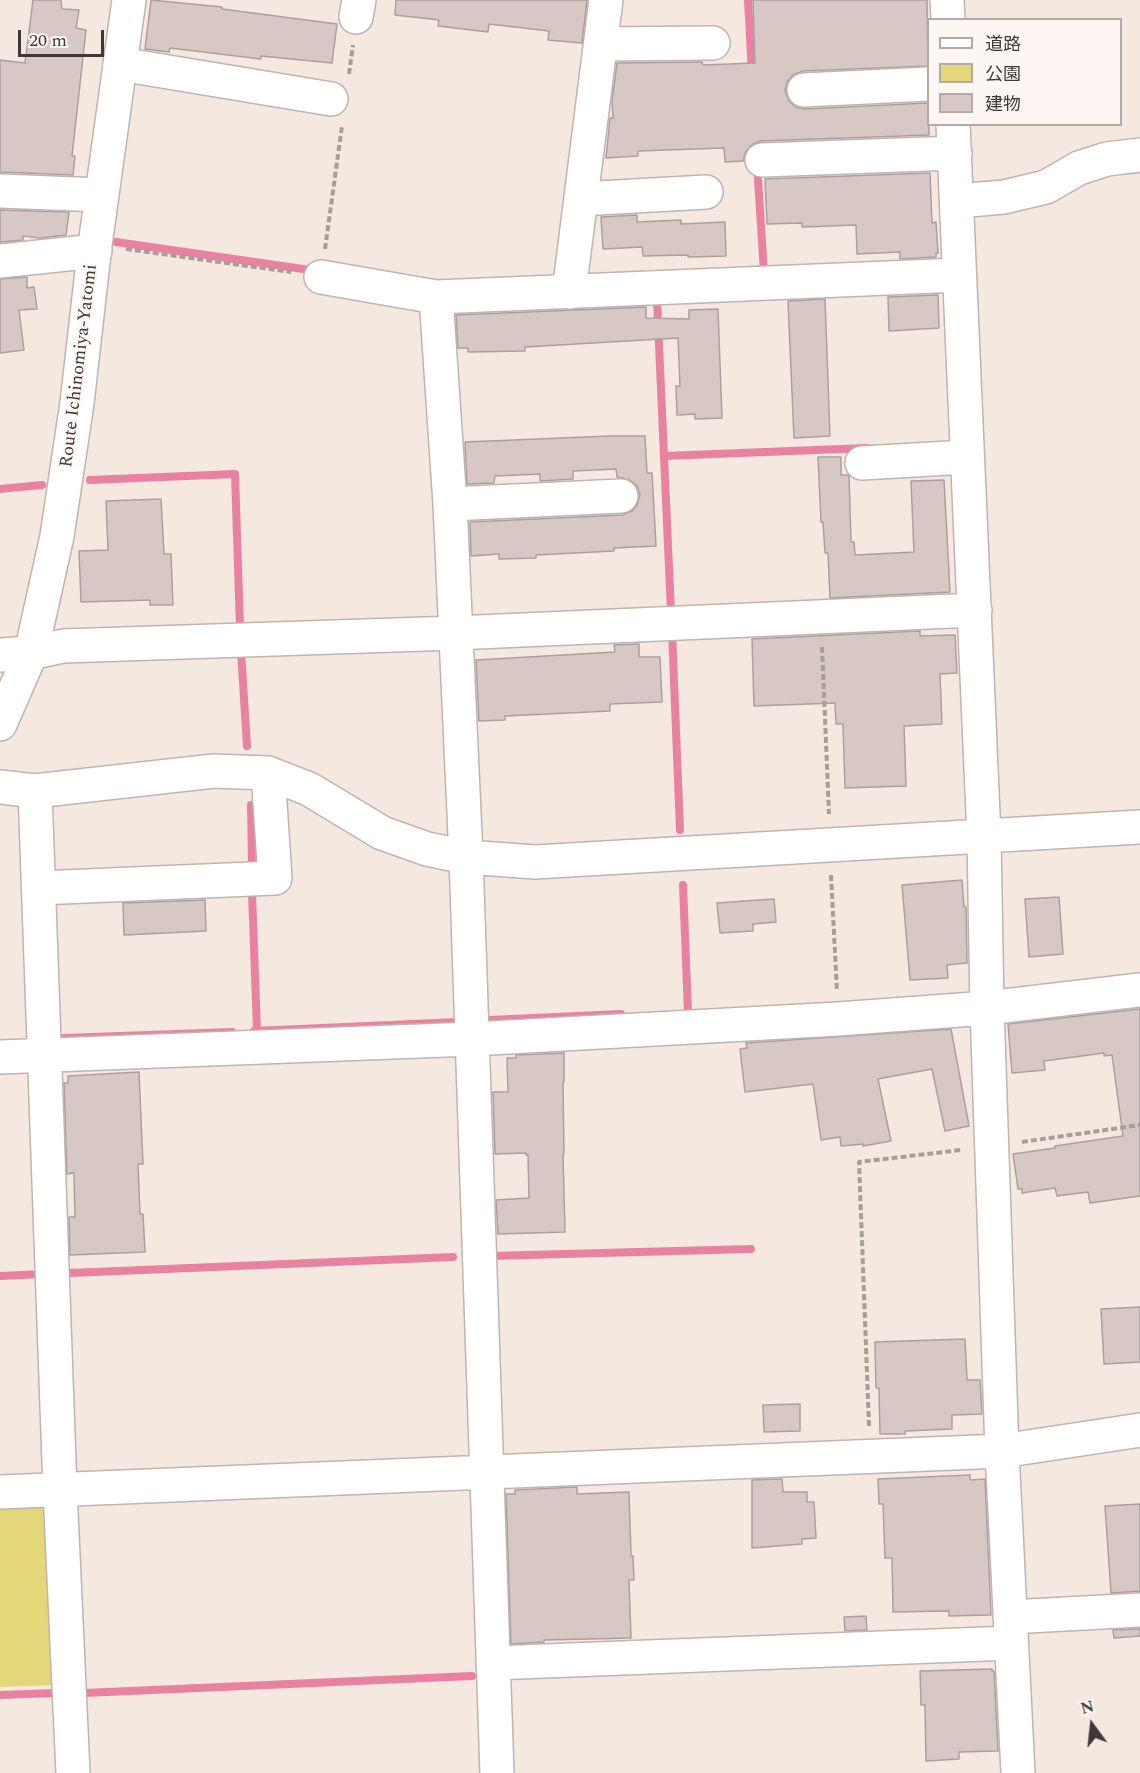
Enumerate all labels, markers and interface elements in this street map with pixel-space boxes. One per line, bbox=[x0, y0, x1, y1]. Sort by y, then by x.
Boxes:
scale bar bbox=[21, 18, 106, 56]
legend bbox=[927, 18, 1122, 126]
text: 20 m bbox=[29, 27, 67, 54]
text: 道路 bbox=[985, 31, 1021, 58]
text: 公園 bbox=[985, 61, 1021, 88]
text: 建物 bbox=[985, 91, 1021, 118]
street label: Route Ichinomiya-Yatomi bbox=[57, 263, 103, 469]
text: N bbox=[1078, 1694, 1097, 1721]
north arrow bbox=[1062, 1695, 1122, 1755]

